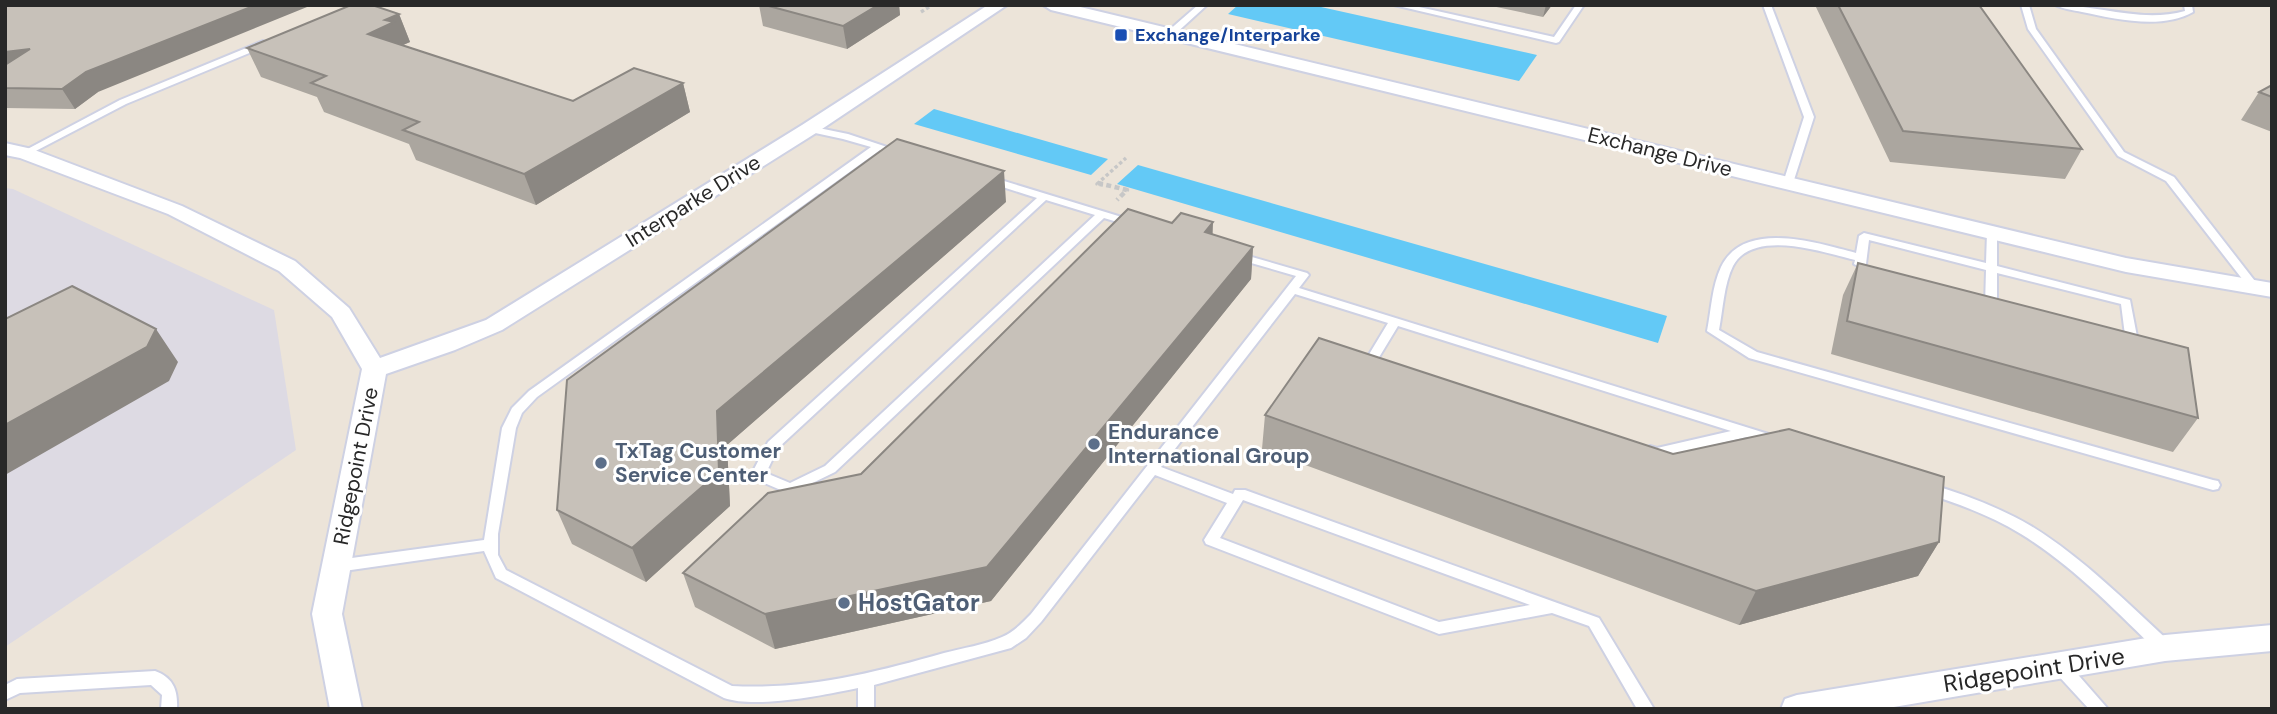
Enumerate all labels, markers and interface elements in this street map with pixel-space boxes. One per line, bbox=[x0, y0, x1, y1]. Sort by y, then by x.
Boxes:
place label: Exchange/Interparke bbox=[1135, 23, 1321, 47]
marker: Exchange/Interparke bbox=[1113, 27, 1129, 43]
street label: Exchange Drive bbox=[1585, 121, 1735, 183]
street label: Interparke Drive bbox=[620, 148, 766, 254]
street label: Ridgepoint Drive bbox=[327, 385, 385, 547]
place label: Endurance International Group bbox=[1108, 418, 1310, 470]
marker: Endurance International Group bbox=[1086, 436, 1102, 452]
place label: TxTag Customer Service Center bbox=[615, 437, 782, 489]
marker: TxTag Customer Service Center bbox=[593, 455, 609, 471]
place label: HostGator bbox=[858, 587, 980, 618]
marker: HostGator bbox=[836, 595, 852, 611]
street label: Ridgepoint Drive bbox=[1941, 640, 2127, 699]

